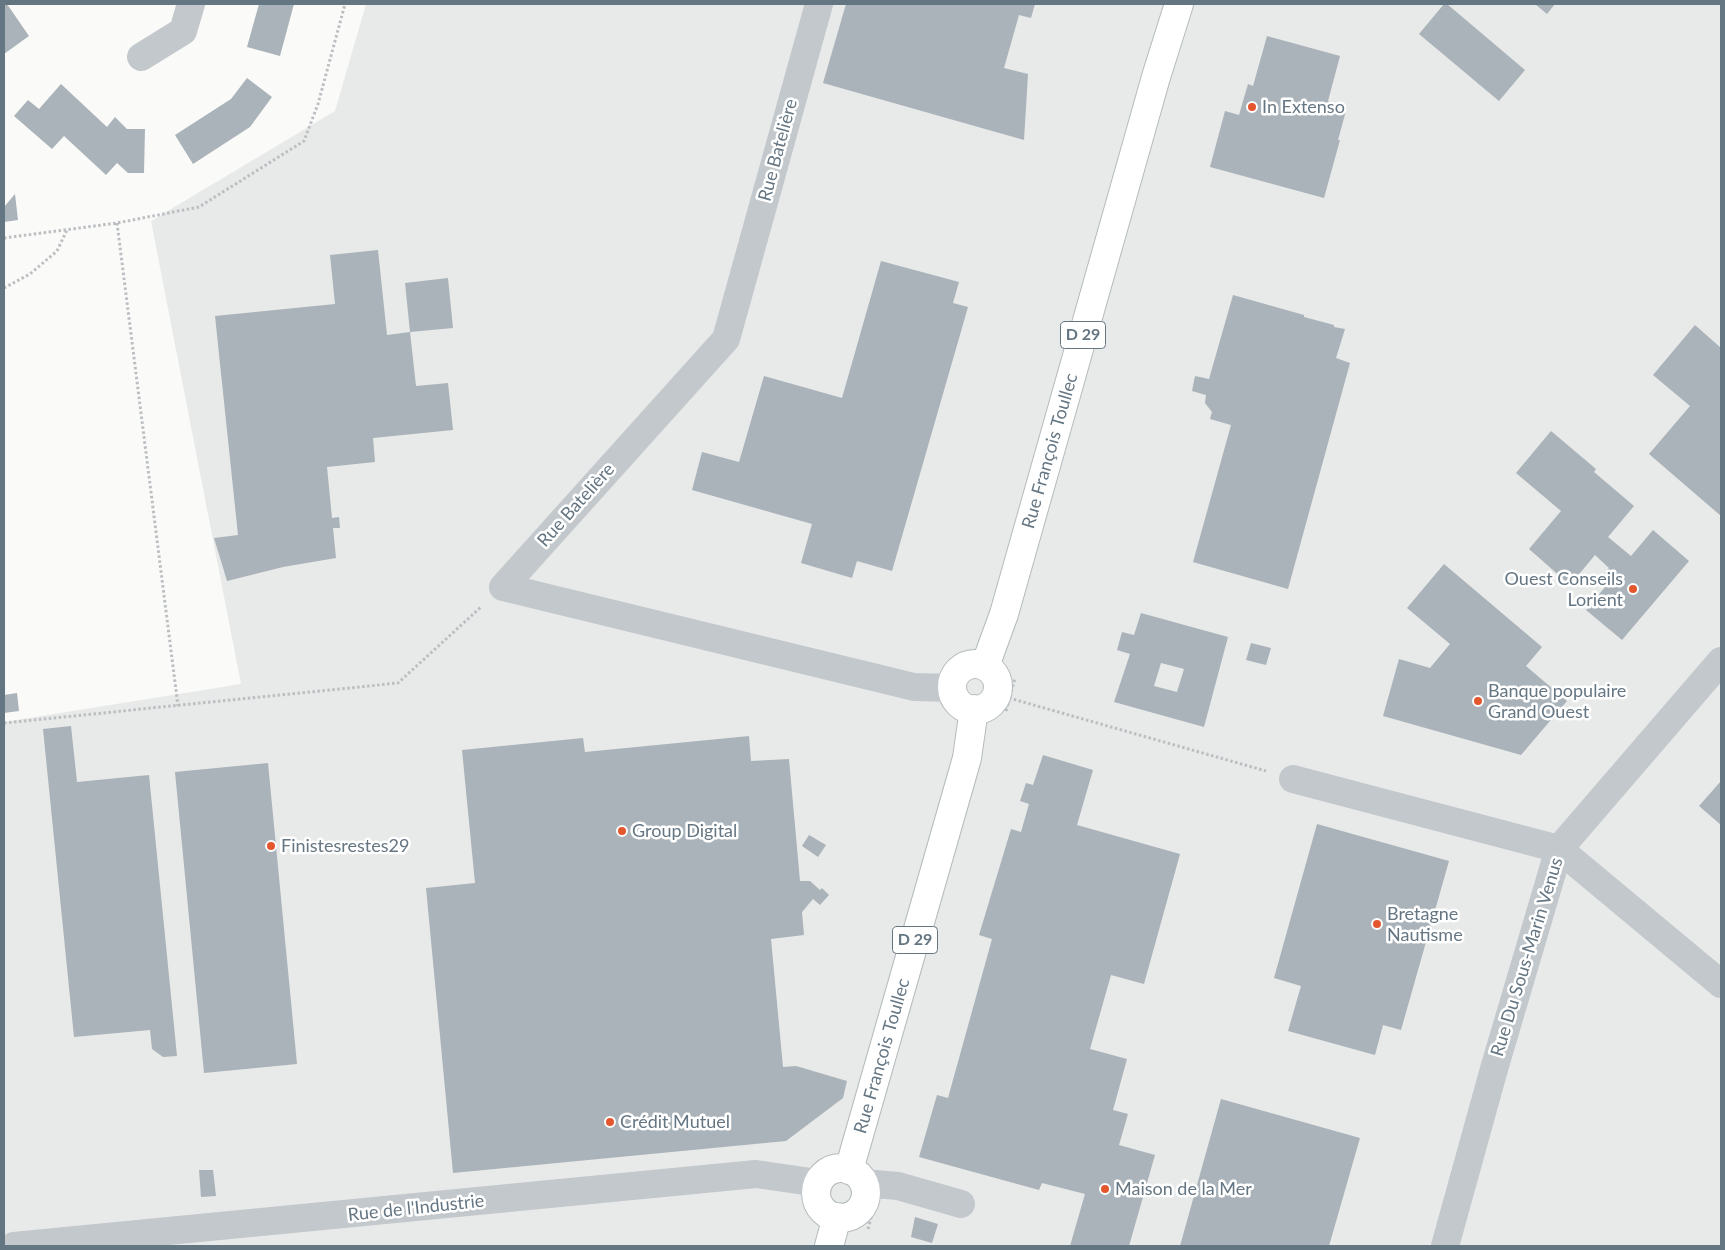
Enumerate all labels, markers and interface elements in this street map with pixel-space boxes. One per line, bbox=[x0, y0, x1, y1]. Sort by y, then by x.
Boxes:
street label: Rue Batelière bbox=[754, 96, 802, 204]
place label: In Extenso bbox=[1262, 96, 1345, 118]
marker: In Extenso bbox=[1246, 101, 1258, 113]
road number: D 29 bbox=[1060, 322, 1106, 348]
street label: Rue François Toullec bbox=[1017, 371, 1083, 531]
street label: Rue Batelière bbox=[533, 459, 619, 551]
place label: Ouest Conseils Lorient bbox=[1505, 568, 1623, 610]
marker: Ouest Conseils Lorient bbox=[1627, 583, 1639, 595]
place label: Banque populaire Grand Ouest bbox=[1488, 680, 1626, 722]
marker: Banque populaire Grand Ouest bbox=[1472, 695, 1484, 707]
place label: Group Digital bbox=[632, 820, 737, 842]
marker: Group Digital bbox=[616, 825, 628, 837]
place label: Finistesrestes29 bbox=[281, 835, 409, 857]
marker: Finistesrestes29 bbox=[265, 840, 277, 852]
street label: Rue Du Sous-Marin Venus bbox=[1486, 855, 1568, 1059]
place label: Bretagne Nautisme bbox=[1387, 903, 1463, 946]
marker: Bretagne Nautisme bbox=[1371, 918, 1383, 930]
road number: D 29 bbox=[892, 926, 938, 954]
street label: Rue François Toullec bbox=[849, 976, 915, 1136]
place label: Crédit Mutuel bbox=[620, 1111, 730, 1133]
marker: Crédit Mutuel bbox=[604, 1116, 616, 1128]
place label: Maison de la Mer bbox=[1115, 1178, 1252, 1200]
marker: Maison de la Mer bbox=[1099, 1183, 1111, 1195]
street label: Rue de l'Industrie bbox=[347, 1190, 485, 1226]

